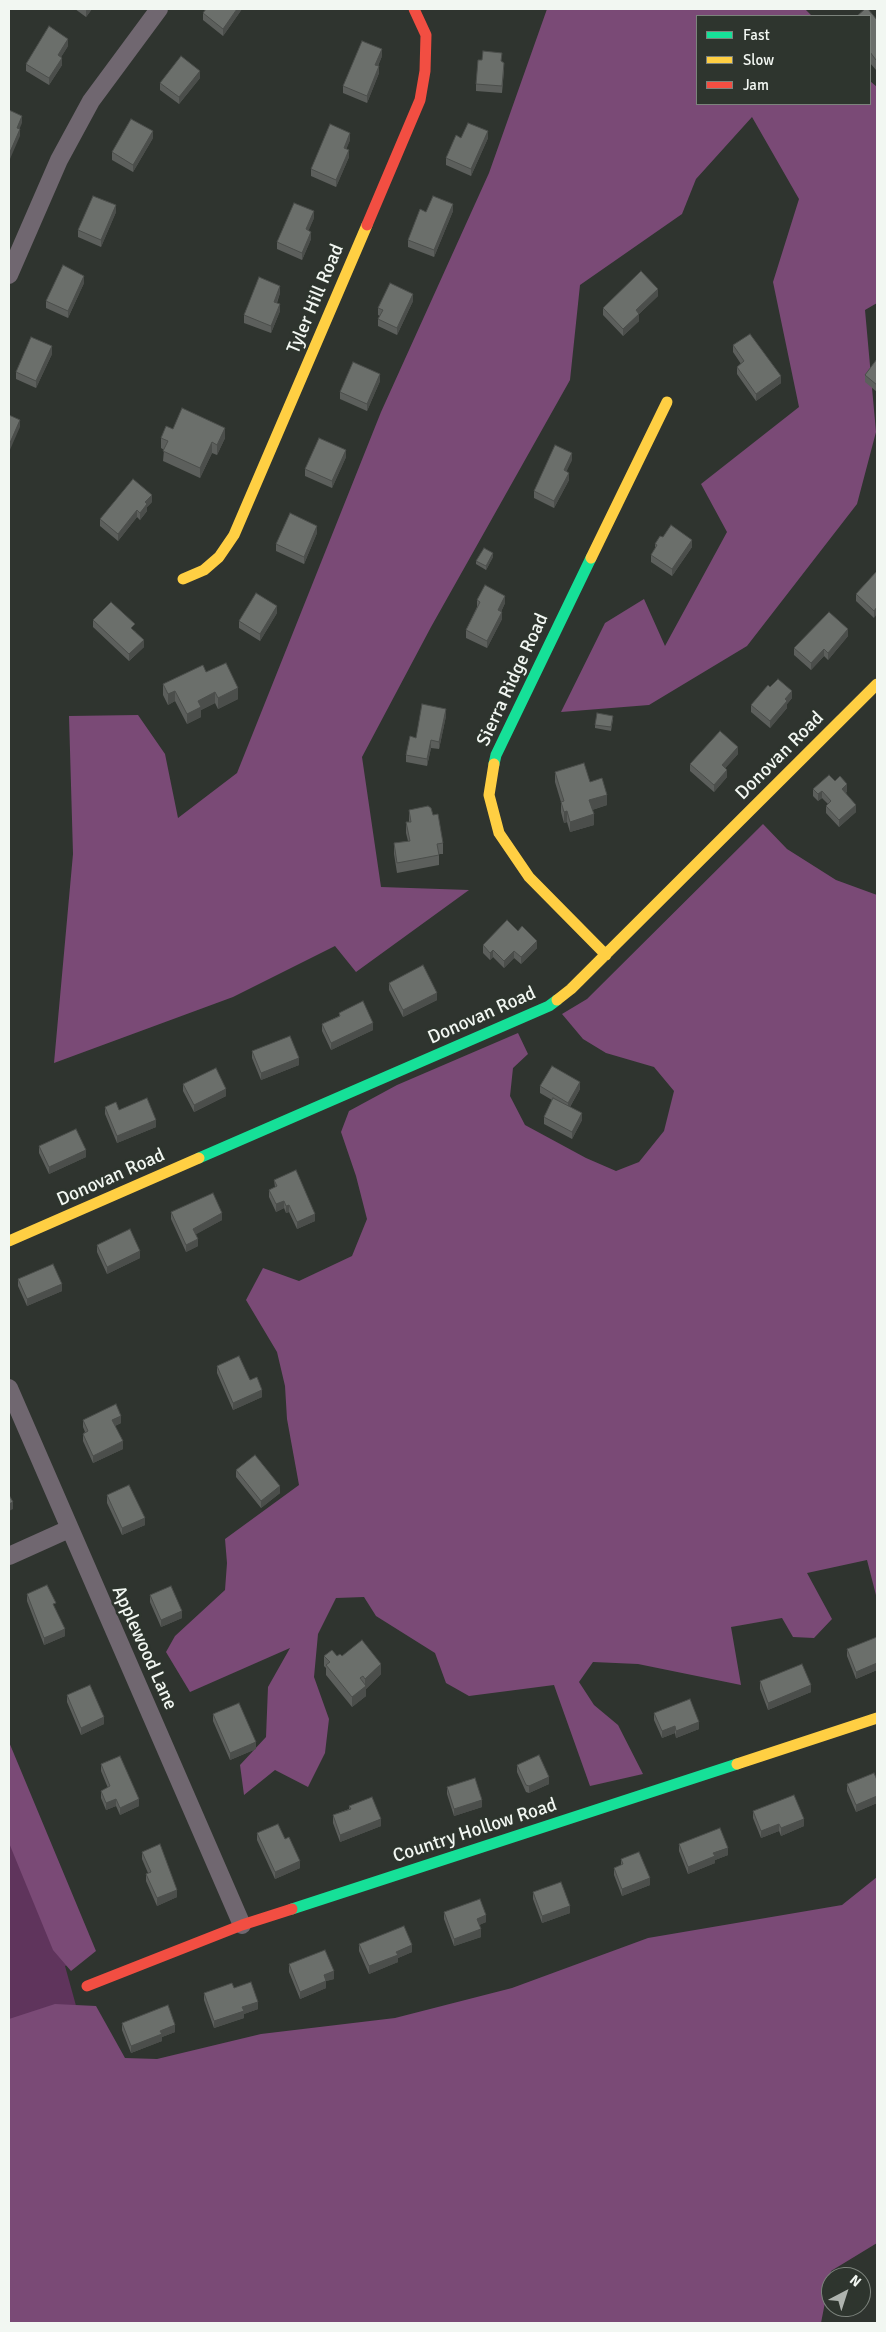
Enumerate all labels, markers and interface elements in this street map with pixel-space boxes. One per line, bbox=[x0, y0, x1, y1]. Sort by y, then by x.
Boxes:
legend bbox=[696, 15, 871, 105]
text: Fast bbox=[743, 26, 770, 44]
text: Slow bbox=[743, 51, 774, 69]
text: Jam bbox=[743, 76, 769, 94]
street label: Tyler Hill Road bbox=[283, 241, 349, 357]
street label: Sierra Ridge Road bbox=[472, 610, 554, 750]
street label: Donovan Road bbox=[731, 707, 829, 805]
street label: Donovan Road bbox=[425, 982, 539, 1050]
street label: Donovan Road bbox=[54, 1144, 168, 1212]
street label: Applewood Lane bbox=[107, 1583, 181, 1713]
street label: Country Hollow Road bbox=[390, 1794, 560, 1868]
north arrow bbox=[821, 2267, 871, 2317]
text: N bbox=[846, 2271, 865, 2291]

